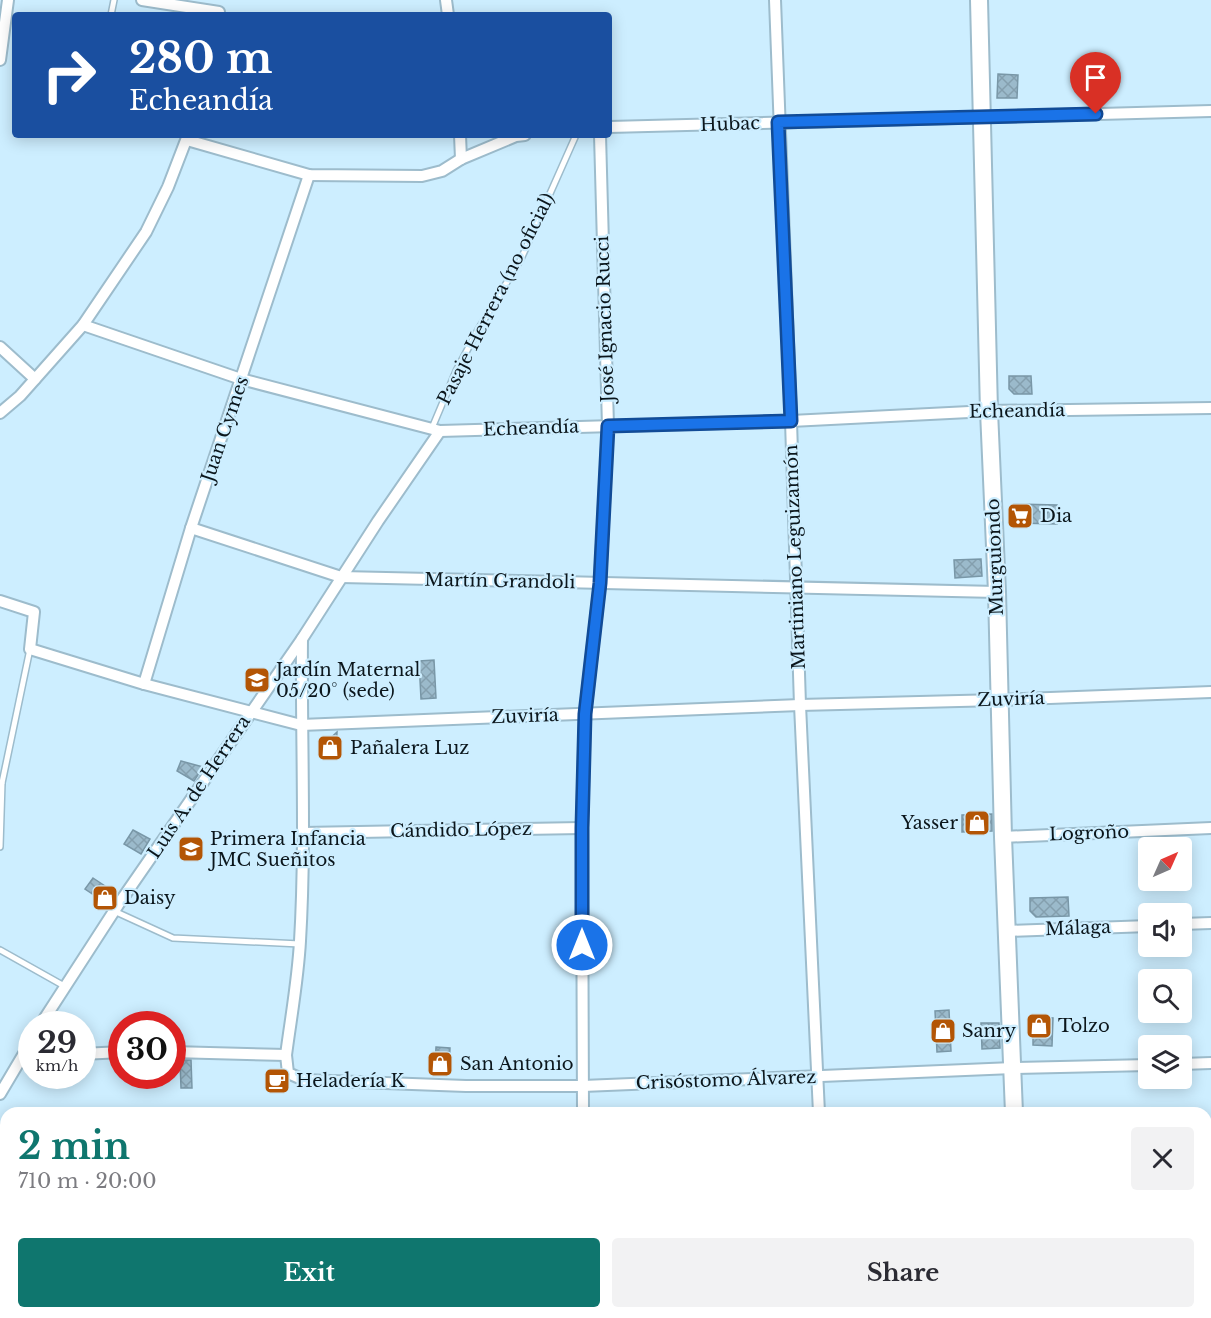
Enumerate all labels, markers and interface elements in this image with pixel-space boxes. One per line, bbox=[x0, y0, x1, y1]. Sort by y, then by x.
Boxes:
text: 280 m bbox=[129, 32, 272, 84]
icon: right bbox=[30, 36, 108, 114]
pin bbox=[1070, 52, 1121, 114]
icon: arrive bbox=[1079, 61, 1112, 94]
text: Echeandía bbox=[129, 84, 273, 117]
street label: Hubac bbox=[700, 112, 761, 136]
street label: Pasaje Herrera (no oficial) bbox=[433, 189, 559, 409]
street label: José Ignacio Rucci bbox=[591, 235, 619, 405]
street label: Juan Cymes bbox=[196, 373, 253, 487]
street label: Echeandía bbox=[969, 399, 1065, 423]
street label: Echeandía bbox=[483, 415, 579, 441]
street label: Martiniano Leguizamón bbox=[780, 444, 810, 670]
street label: Murguiondo bbox=[982, 498, 1008, 616]
supermarket icon: Dia bbox=[1005, 501, 1035, 531]
place label: Dia bbox=[1040, 505, 1072, 527]
street label: Martín Grandoli bbox=[424, 569, 576, 593]
place label: Jardín Maternal 05/20° (sede) bbox=[274, 659, 420, 702]
school or university icon: Jardín Maternal 05/20° (sede) bbox=[242, 665, 272, 695]
street label: Zuviría bbox=[977, 687, 1045, 711]
street label: Zuviría bbox=[491, 704, 559, 728]
street label: Luis A. de Herrera bbox=[143, 711, 255, 863]
shop icon: Pañalera Luz bbox=[315, 733, 345, 763]
place label: Pañalera Luz bbox=[350, 737, 469, 759]
shop icon: Yasser bbox=[962, 808, 992, 838]
place label: Yasser bbox=[900, 812, 958, 834]
street label: Cándido López bbox=[390, 818, 532, 842]
street label: Logroño bbox=[1049, 821, 1129, 845]
place label: Primera Infancia JMC Sueñitos bbox=[208, 828, 366, 871]
school or university icon: Primera Infancia JMC Sueñitos bbox=[176, 834, 206, 864]
north arrow bbox=[1138, 837, 1192, 891]
map controls bbox=[1138, 837, 1192, 1089]
shop icon: Daisy bbox=[90, 883, 120, 913]
place label: Daisy bbox=[124, 887, 176, 909]
button: sound bbox=[1138, 903, 1192, 957]
position arrow bbox=[550, 913, 614, 977]
street label: Málaga bbox=[1045, 916, 1111, 940]
button: search bbox=[1138, 969, 1192, 1023]
speed limit sign: 30 bbox=[108, 1011, 186, 1089]
shop icon: Tolzo bbox=[1024, 1011, 1054, 1041]
place label: Tolzo bbox=[1058, 1015, 1110, 1037]
shop icon: Sanry bbox=[928, 1016, 958, 1046]
place label: Sanry bbox=[962, 1020, 1017, 1042]
text: 29 bbox=[37, 1024, 77, 1061]
button: layers bbox=[1138, 1035, 1192, 1089]
shop icon: San Antonio bbox=[425, 1049, 455, 1079]
place label: San Antonio bbox=[460, 1053, 574, 1075]
text: km/h bbox=[36, 1056, 78, 1075]
street label: Crisóstomo Álvarez bbox=[635, 1065, 817, 1094]
cafe icon: Heladería K bbox=[262, 1066, 292, 1096]
place label: Heladería K bbox=[296, 1070, 405, 1092]
text: 2 min bbox=[18, 1124, 130, 1169]
button: close bbox=[1131, 1127, 1194, 1190]
text: 710 m · 20:00 bbox=[18, 1169, 156, 1193]
button: Exit bbox=[18, 1238, 600, 1307]
button: Share bbox=[612, 1238, 1194, 1307]

